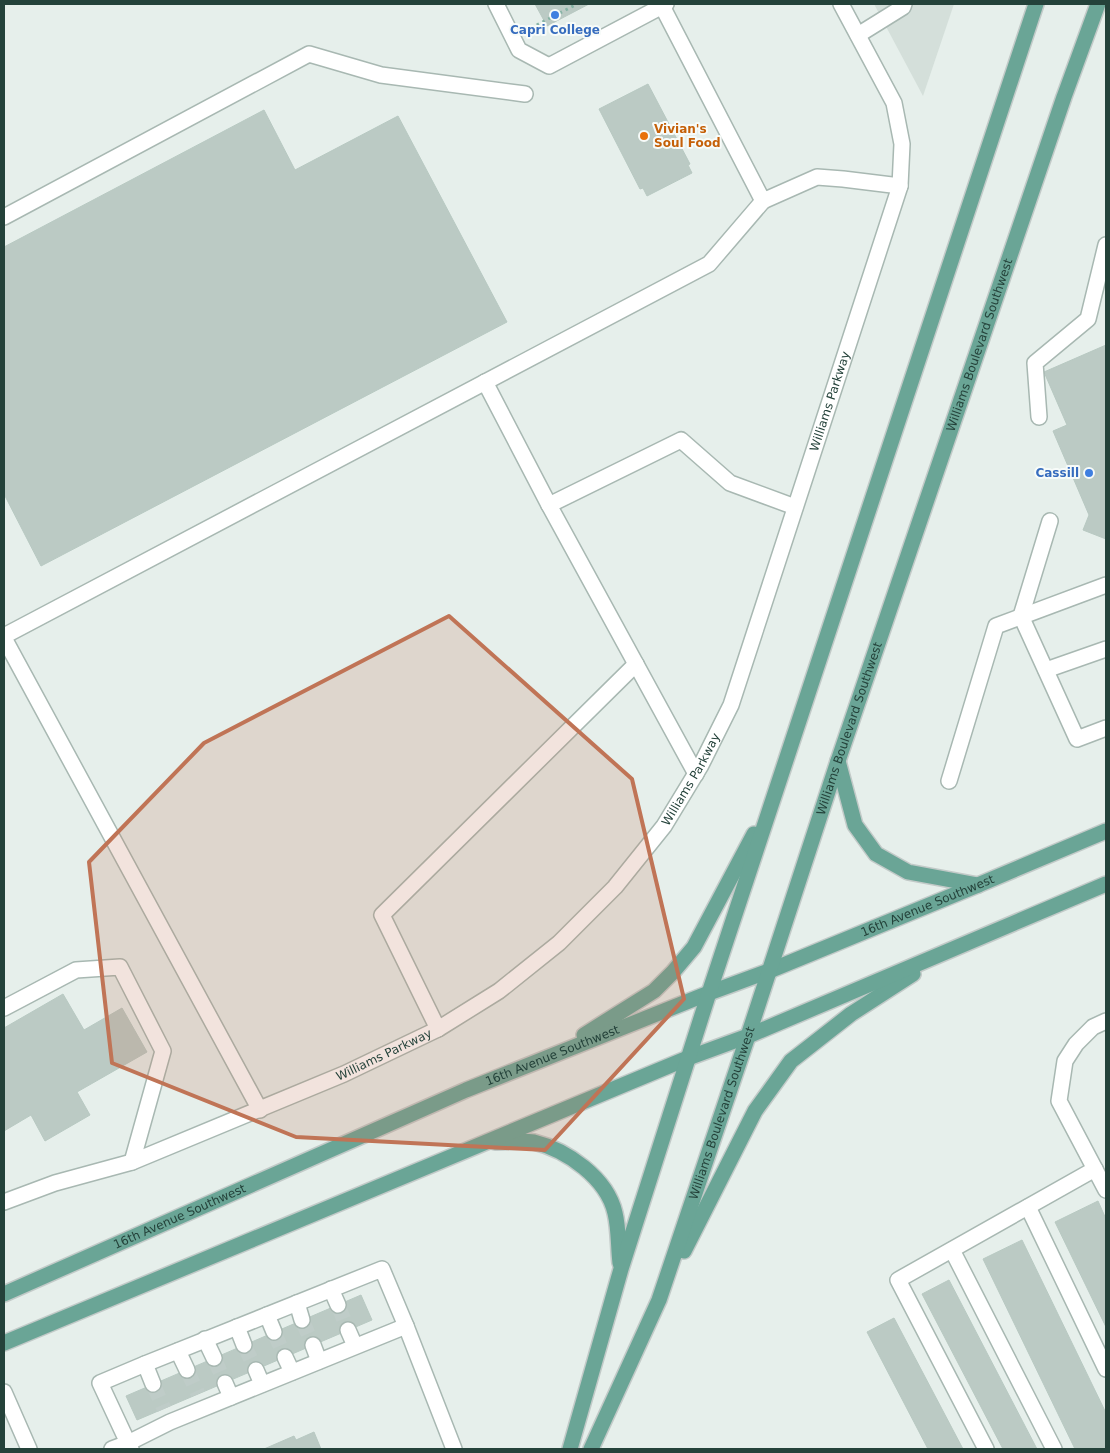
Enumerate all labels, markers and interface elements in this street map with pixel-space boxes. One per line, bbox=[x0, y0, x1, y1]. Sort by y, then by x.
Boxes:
marker: Capri College bbox=[549, 9, 561, 21]
place label: Capri College bbox=[510, 23, 600, 37]
place label: Vivian's Soul Food bbox=[654, 122, 721, 150]
marker: Vivian's Soul Food bbox=[638, 130, 650, 142]
street label: Williams Boulevard Southwest bbox=[944, 257, 1016, 433]
street label: Williams Parkway bbox=[807, 349, 853, 453]
place label: Cassill bbox=[1035, 466, 1079, 480]
marker: Cassill bbox=[1083, 467, 1095, 479]
street label: Williams Boulevard Southwest bbox=[814, 640, 885, 817]
street label: Williams Parkway bbox=[659, 731, 723, 828]
street label: 16th Avenue Southwest bbox=[859, 872, 997, 939]
street label: 16th Avenue Southwest bbox=[483, 1022, 622, 1089]
street label: Williams Boulevard Southwest bbox=[686, 1024, 758, 1202]
street label: Williams Parkway bbox=[334, 1026, 434, 1084]
street label: 16th Avenue Southwest bbox=[111, 1181, 248, 1252]

